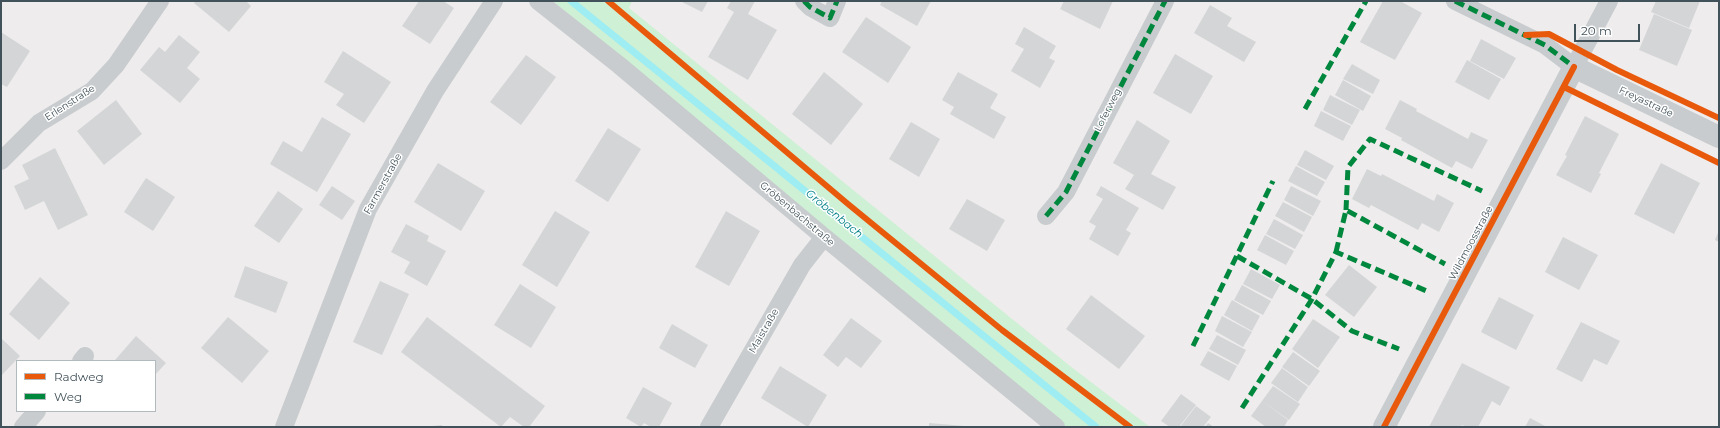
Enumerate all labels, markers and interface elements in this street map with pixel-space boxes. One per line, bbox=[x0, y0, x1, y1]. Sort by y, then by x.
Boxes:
scale bar bbox=[1576, 16, 1642, 42]
text: 20 m bbox=[1581, 23, 1612, 38]
street label: Erlenstraße bbox=[43, 82, 97, 124]
street label: Freyastraße bbox=[1617, 84, 1675, 120]
street label: Loferweg bbox=[1092, 86, 1124, 134]
street label: Farmerstraße bbox=[361, 151, 405, 217]
street label: Gröbenbachstraße bbox=[757, 179, 837, 249]
water label: Gröbenbach bbox=[803, 187, 865, 241]
street label: Wildmoosstraße bbox=[1446, 204, 1496, 282]
street label: Maistraße bbox=[746, 307, 782, 355]
legend bbox=[16, 360, 156, 412]
text: Radweg bbox=[54, 369, 104, 384]
text: Weg bbox=[54, 389, 82, 404]

